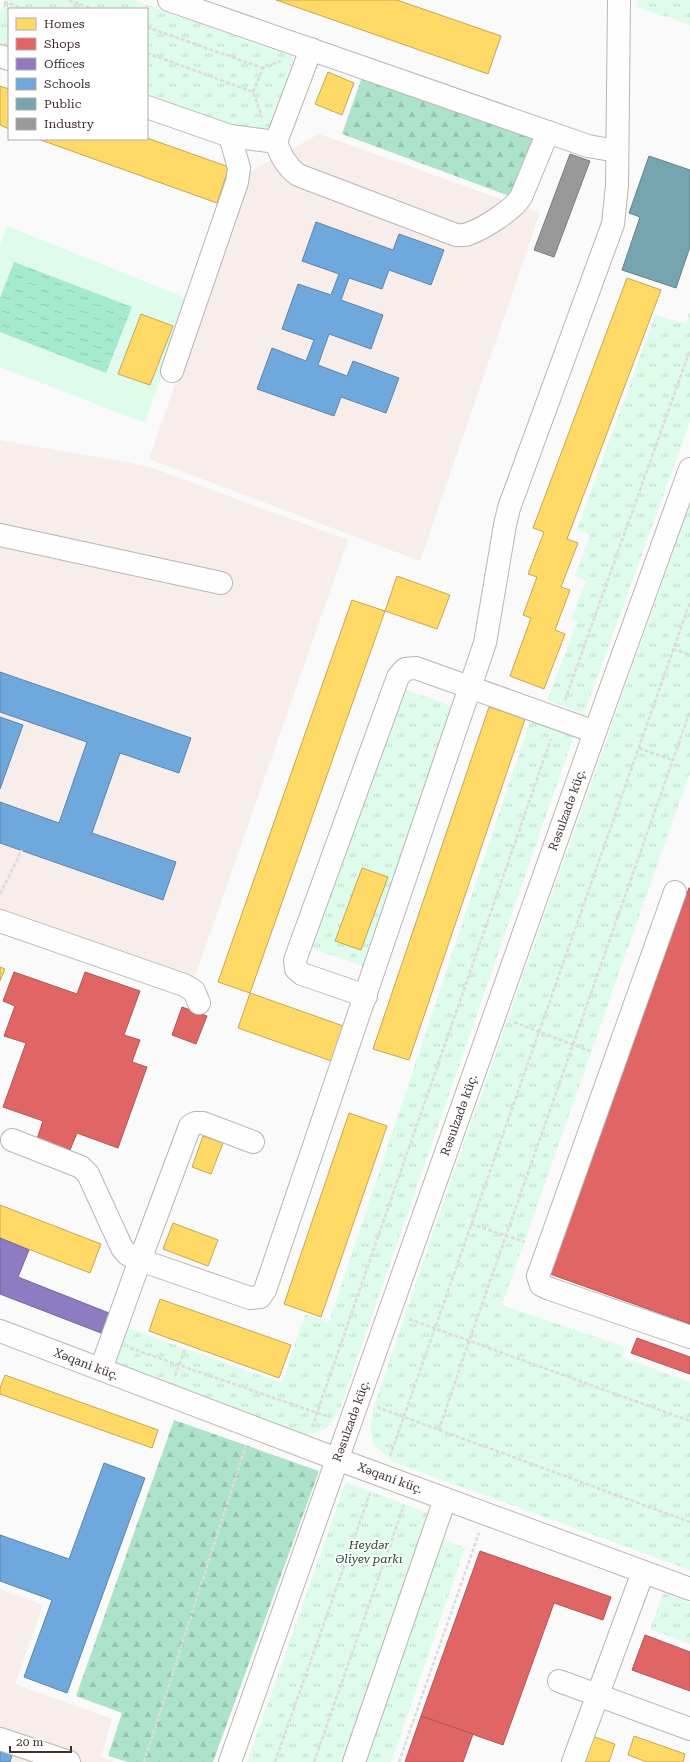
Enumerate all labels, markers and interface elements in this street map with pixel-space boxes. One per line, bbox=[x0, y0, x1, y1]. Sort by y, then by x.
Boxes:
legend bbox=[8, 8, 148, 140]
text: Homes bbox=[44, 17, 85, 31]
text: Shops bbox=[44, 37, 80, 51]
text: Offices bbox=[44, 57, 85, 71]
text: Schools bbox=[44, 77, 91, 91]
text: Public bbox=[44, 97, 82, 111]
text: Industry bbox=[44, 117, 95, 131]
street label: Rəsulzadə küç. bbox=[546, 767, 588, 853]
street label: Rəsulzadə küç. bbox=[438, 1072, 480, 1158]
street label: Xəqani küç. bbox=[52, 1345, 120, 1383]
street label: Rəsulzadə küç. bbox=[330, 1378, 372, 1464]
street label: Xəqani küç. bbox=[355, 1460, 425, 1496]
park label: Heydər Əliyev parkı bbox=[336, 1538, 403, 1566]
scale bar bbox=[10, 1728, 71, 1754]
text: 20 m bbox=[16, 1735, 43, 1749]

